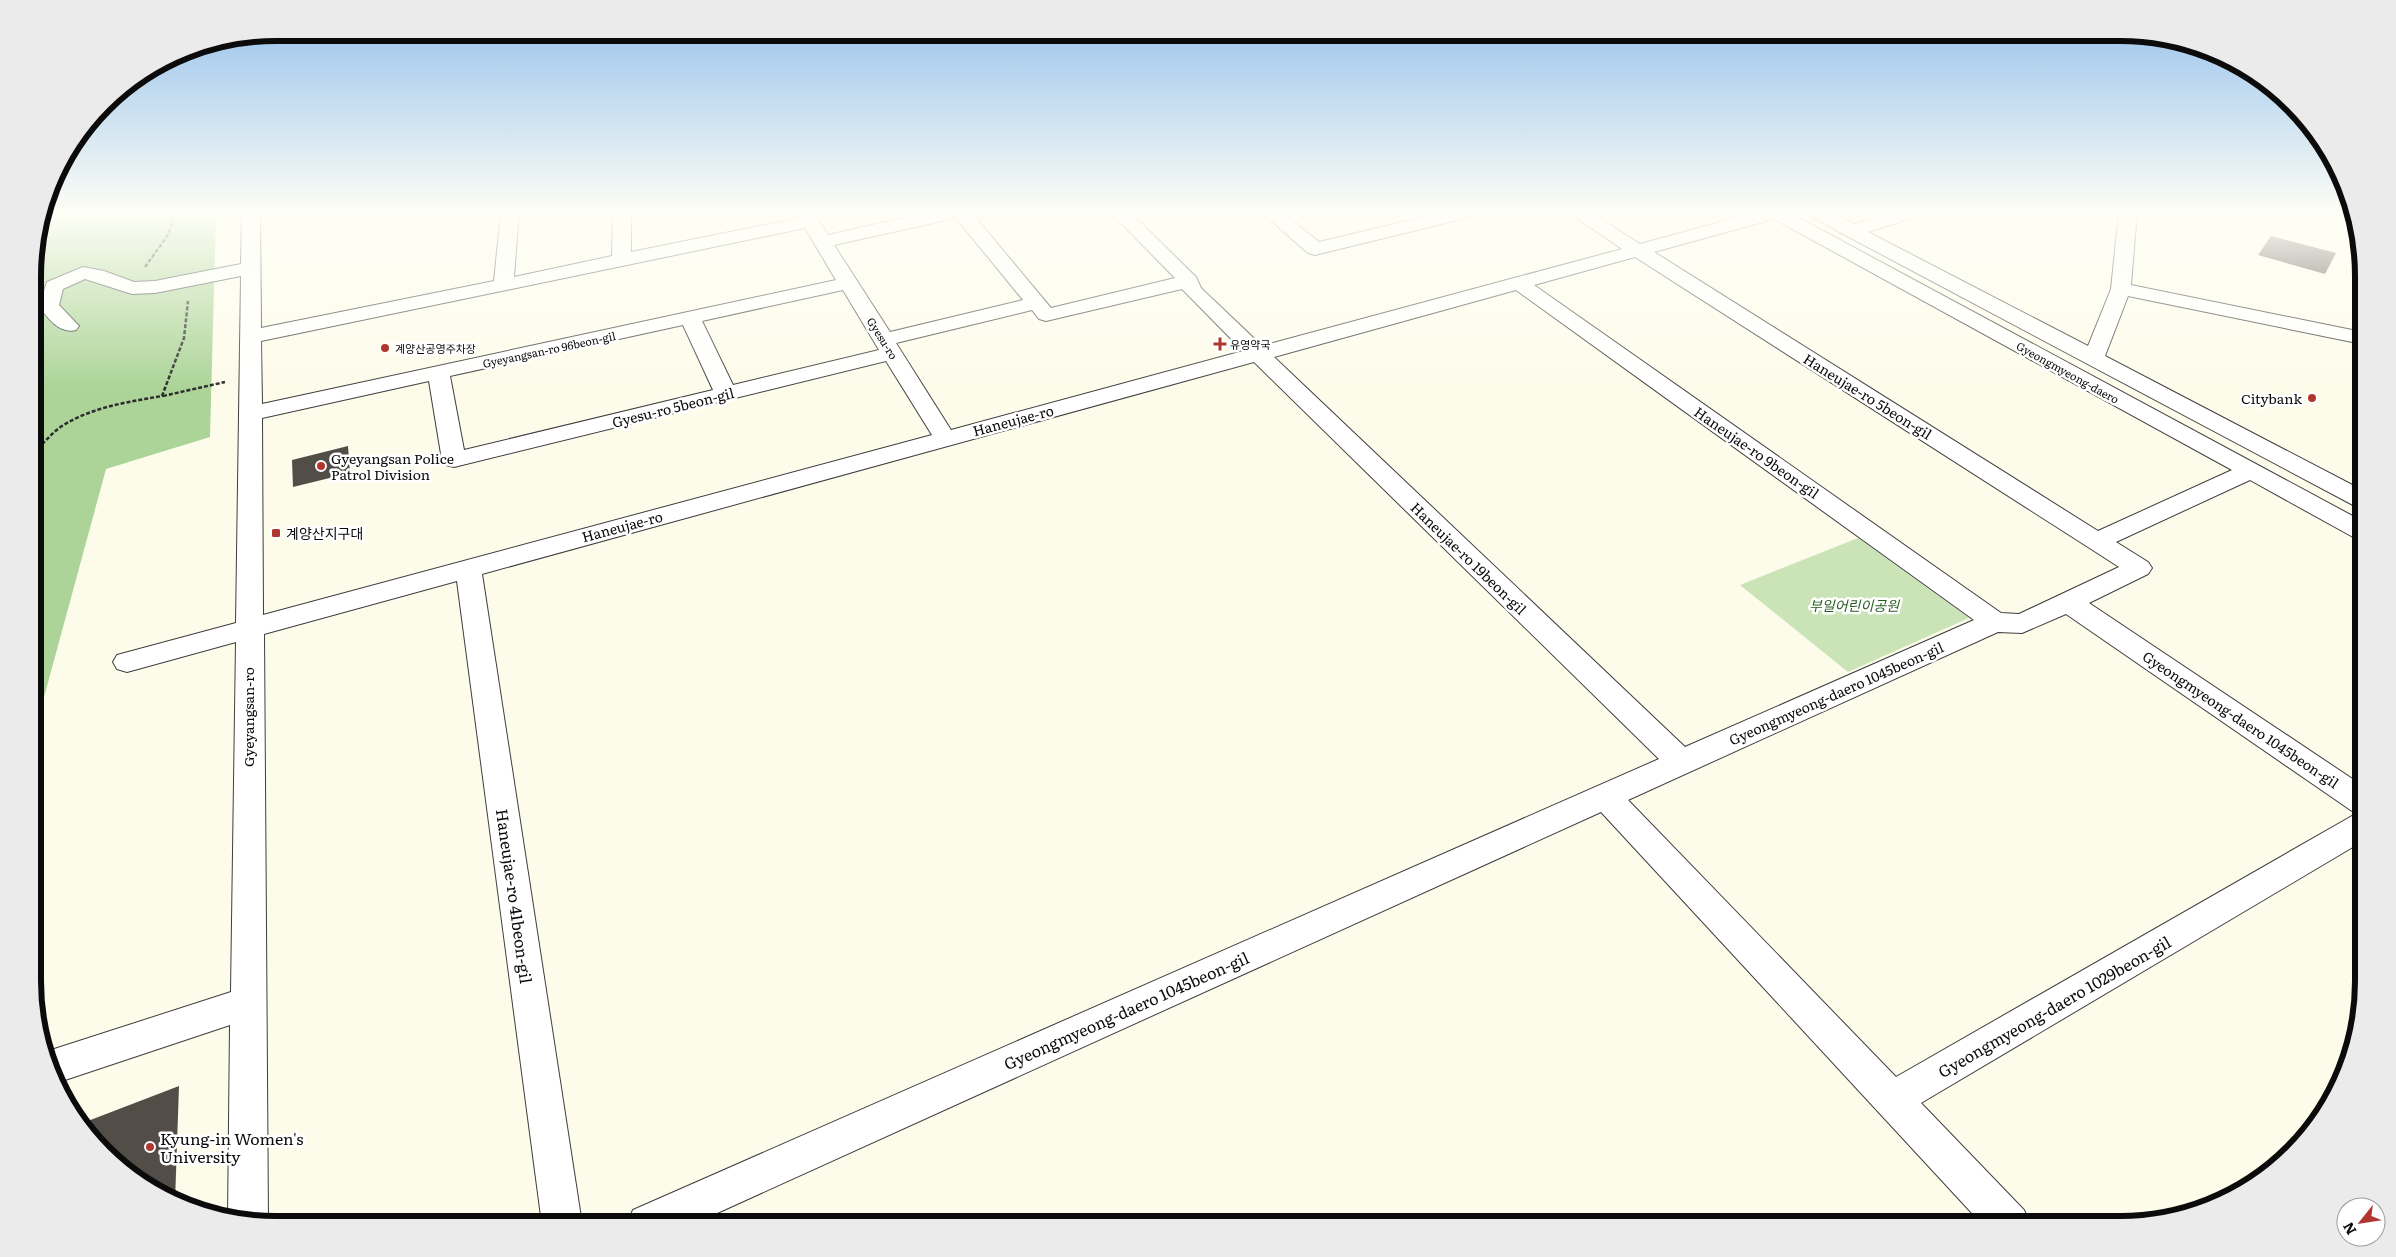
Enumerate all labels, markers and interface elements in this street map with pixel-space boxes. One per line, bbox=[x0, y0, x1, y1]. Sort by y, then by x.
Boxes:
street label: Gyesu-ro bbox=[864, 314, 902, 362]
street label: Gyeyangsan-ro 96beon-gil bbox=[481, 327, 617, 371]
place label: 유영약국 bbox=[1230, 336, 1270, 352]
street label: Gyeongmyeong-daero bbox=[2014, 337, 2122, 407]
marker: 유영약국 bbox=[1214, 338, 1226, 350]
place label: 계양산공영주차장 bbox=[395, 340, 476, 356]
marker: 계양산공영주차장 bbox=[379, 342, 391, 354]
street label: Haneujae-ro 5beon-gil bbox=[1800, 348, 1936, 444]
street label: Gyesu-ro 5beon-gil bbox=[610, 382, 736, 432]
place label: Citybank bbox=[2241, 388, 2302, 408]
marker: Citybank bbox=[2306, 392, 2318, 404]
street label: Haneujae-ro bbox=[970, 400, 1056, 440]
street label: Haneujae-ro 9beon-gil bbox=[1691, 401, 1824, 503]
place label: Gyeyangsan Police Patrol Division bbox=[331, 448, 454, 484]
marker: Gyeyangsan Police Patrol Division bbox=[315, 460, 327, 472]
street label: Haneujae-ro 19beon-gil bbox=[1407, 497, 1532, 619]
street label: Haneujae-ro bbox=[579, 506, 665, 546]
place label: 계양산지구대 bbox=[286, 523, 363, 543]
marker: 계양산지구대 bbox=[270, 527, 282, 539]
park label: 부일어린이공원 bbox=[1809, 595, 1900, 615]
street label: Gyeongmyeong-daero 1045beon-gil bbox=[1726, 636, 1947, 749]
street label: Gyeongmyeong-daero 1045beon-gil bbox=[2139, 646, 2343, 793]
street label: Gyeyangsan-ro bbox=[238, 667, 258, 767]
street label: Haneujae-ro 41beon-gil bbox=[491, 807, 539, 985]
street label: Gyeongmyeong-daero 1029beon-gil bbox=[1933, 929, 2175, 1083]
street label: Gyeongmyeong-daero 1045beon-gil bbox=[1000, 945, 1252, 1075]
place label: Kyung-in Women's University bbox=[160, 1126, 304, 1168]
marker: Kyung-in Women's University bbox=[144, 1141, 156, 1153]
north arrow bbox=[2336, 1197, 2386, 1247]
text: N bbox=[2337, 1219, 2360, 1239]

